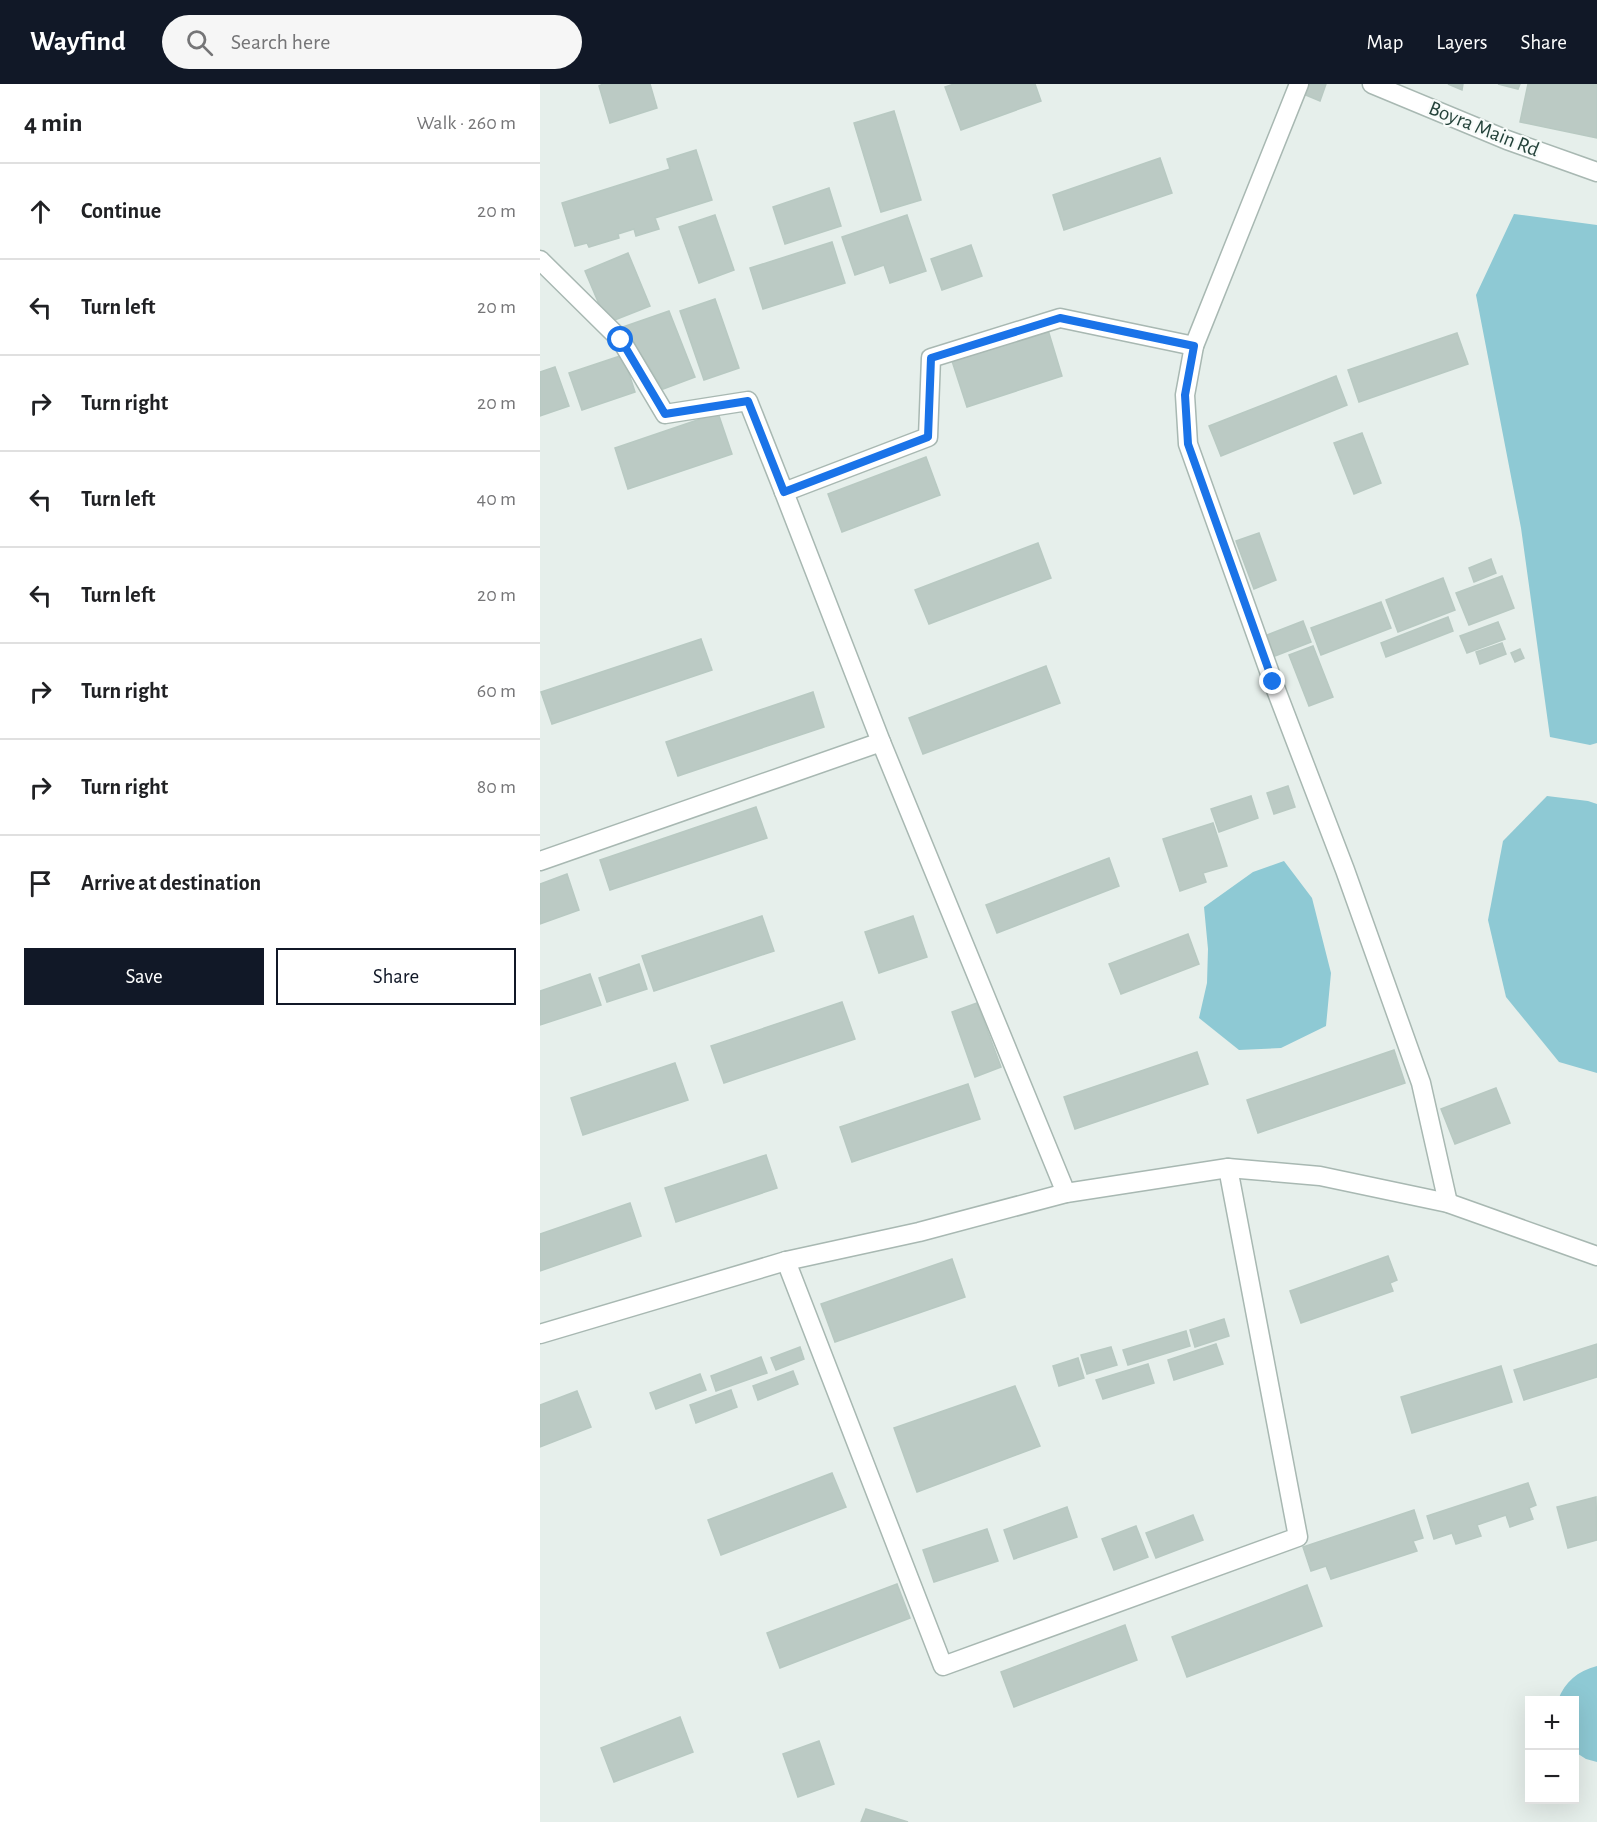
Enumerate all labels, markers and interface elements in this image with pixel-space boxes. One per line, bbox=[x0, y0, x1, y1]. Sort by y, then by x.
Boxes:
search box bbox=[162, 15, 582, 69]
icon: search bbox=[183, 26, 216, 59]
text: Wayfind bbox=[30, 28, 126, 56]
text: Search here bbox=[231, 31, 330, 53]
text: Map bbox=[1367, 32, 1403, 53]
text: Layers bbox=[1436, 32, 1487, 53]
text: Share bbox=[1520, 32, 1567, 53]
street label: Boyra Main Rd bbox=[1426, 97, 1542, 161]
text: 4 min bbox=[24, 110, 83, 136]
text: Walk · 260 m bbox=[416, 113, 516, 133]
icon: ahead bbox=[24, 195, 57, 228]
text: Continue bbox=[81, 200, 161, 222]
text: 20 m bbox=[477, 201, 516, 221]
icon: left bbox=[24, 291, 57, 324]
text: Turn left bbox=[81, 296, 155, 318]
text: 20 m bbox=[477, 297, 516, 317]
route start bbox=[607, 326, 633, 352]
icon: right bbox=[24, 387, 57, 420]
text: Turn right bbox=[81, 392, 168, 414]
text: 20 m bbox=[477, 393, 516, 413]
icon: left bbox=[24, 483, 57, 516]
text: Turn left bbox=[81, 488, 155, 510]
text: 40 m bbox=[477, 489, 516, 509]
icon: left bbox=[24, 579, 57, 612]
text: Turn left bbox=[81, 584, 155, 606]
text: 20 m bbox=[477, 585, 516, 605]
route end bbox=[1259, 668, 1285, 694]
icon: right bbox=[24, 675, 57, 708]
text: Turn right bbox=[81, 680, 168, 702]
text: 60 m bbox=[477, 681, 516, 701]
icon: right bbox=[24, 771, 57, 804]
text: Turn right bbox=[81, 776, 168, 798]
text: 80 m bbox=[477, 777, 516, 797]
icon: arrive bbox=[24, 867, 57, 900]
text: Arrive at destination bbox=[81, 872, 261, 894]
button: Save bbox=[24, 948, 264, 1005]
button: Share bbox=[276, 948, 516, 1005]
map controls bbox=[1525, 1696, 1579, 1804]
button: + bbox=[1525, 1696, 1579, 1750]
button: − bbox=[1525, 1750, 1579, 1804]

